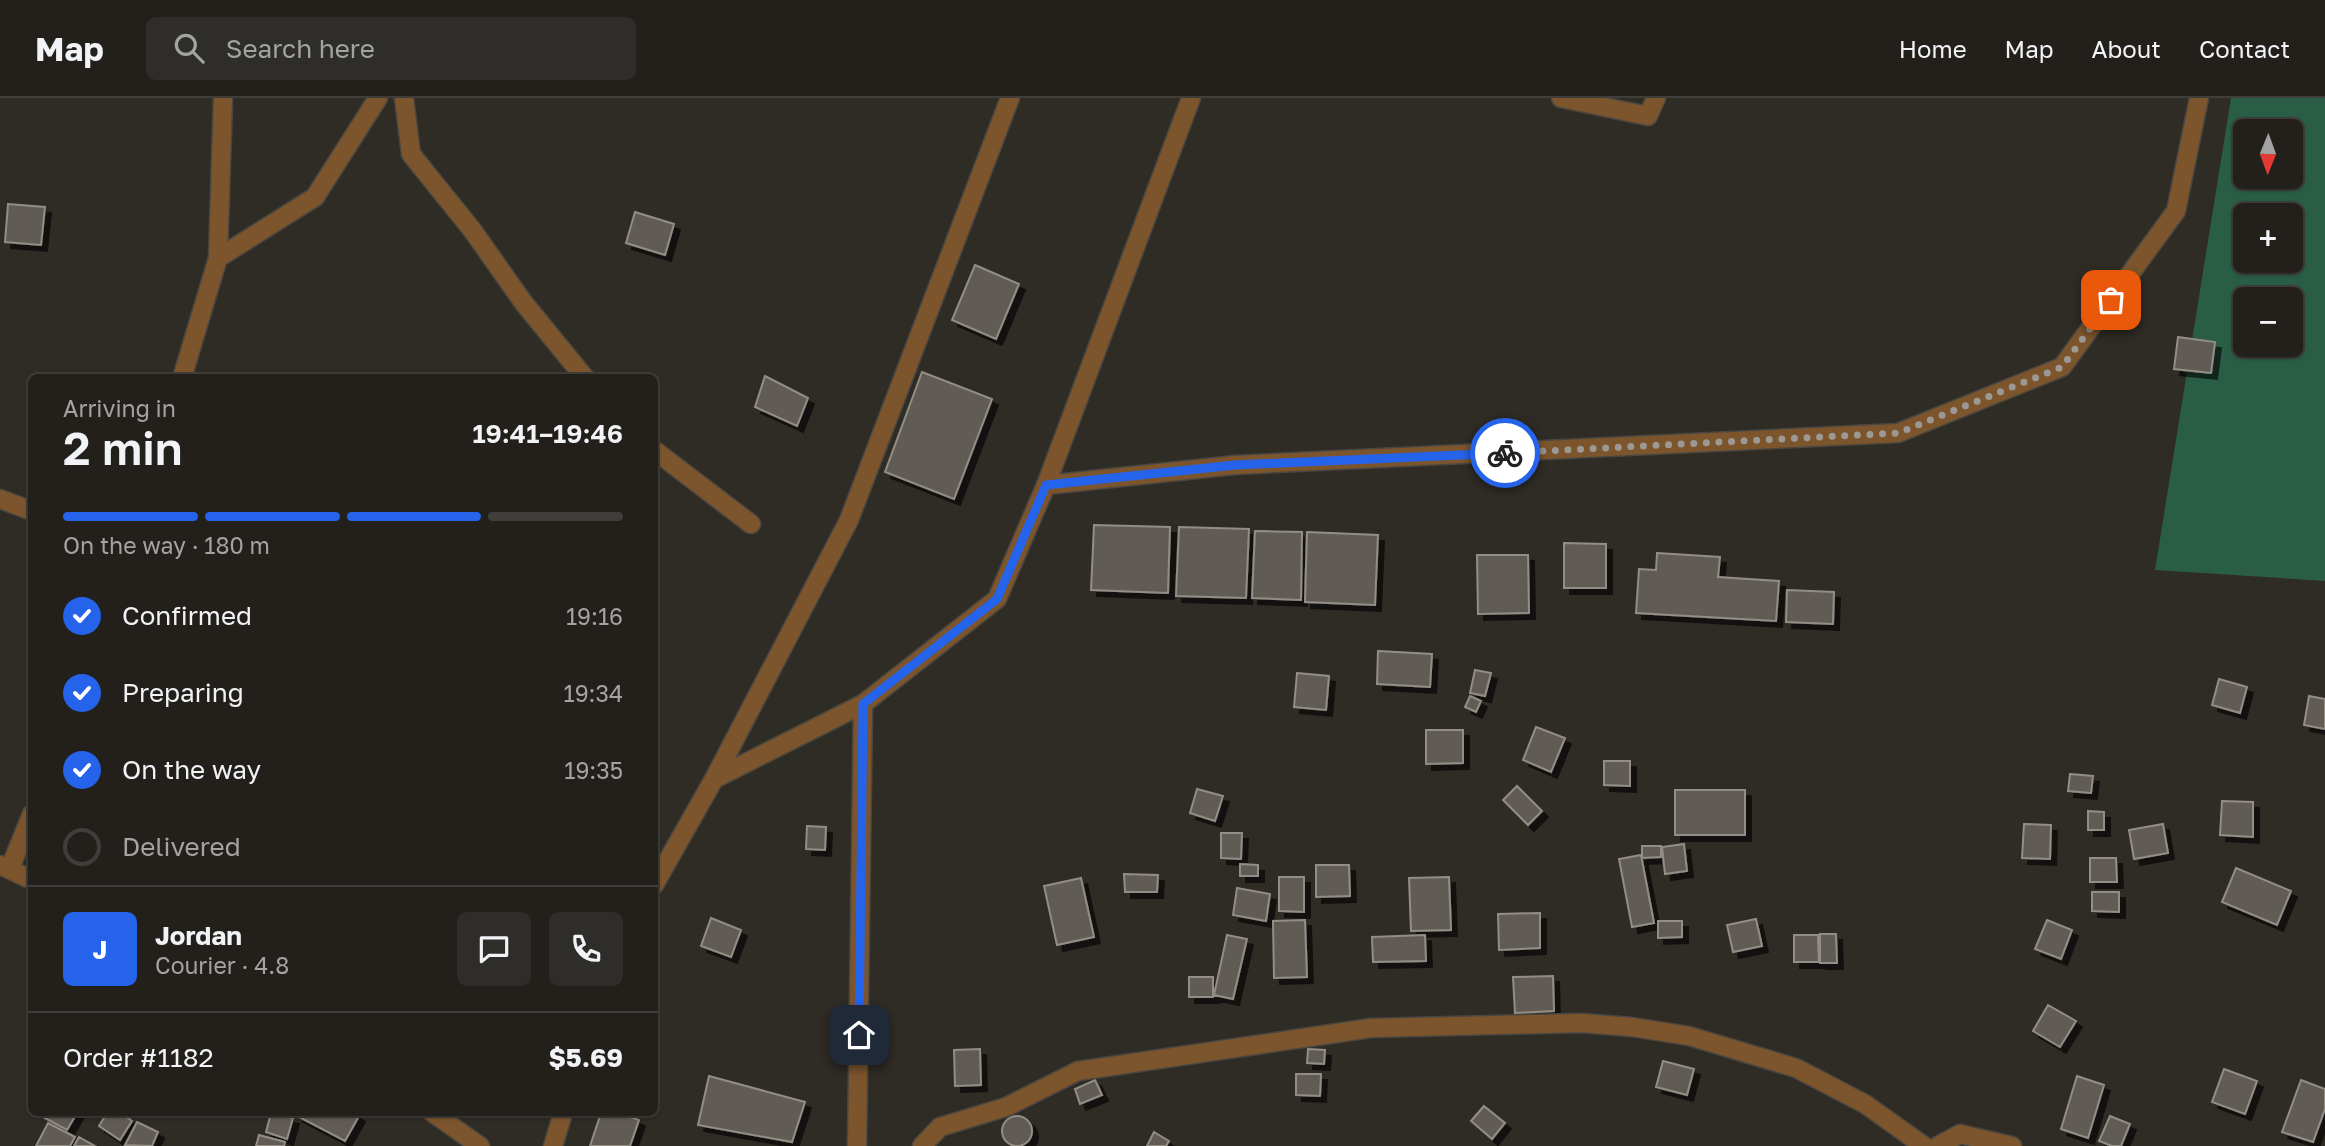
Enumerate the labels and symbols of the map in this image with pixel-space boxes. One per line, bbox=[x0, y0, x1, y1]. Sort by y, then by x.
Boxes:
north arrow bbox=[2233, 119, 2303, 189]
pin bbox=[2081, 270, 2141, 330]
courier bbox=[1470, 418, 1540, 488]
pin bbox=[829, 1005, 889, 1065]

